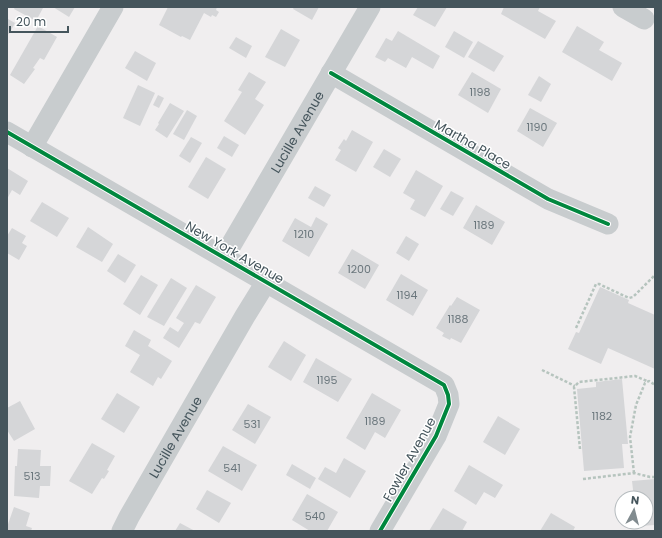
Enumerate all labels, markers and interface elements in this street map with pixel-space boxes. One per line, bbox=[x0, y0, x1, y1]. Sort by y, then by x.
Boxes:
scale bar bbox=[10, 8, 68, 34]
text: 20 m bbox=[16, 13, 46, 30]
house number: 1198 bbox=[470, 84, 491, 100]
street label: Lucille Avenue bbox=[266, 88, 329, 176]
street label: Martha Place bbox=[431, 115, 515, 174]
house number: 1190 bbox=[527, 119, 548, 135]
street label: New York Avenue bbox=[182, 216, 288, 288]
house number: 1189 bbox=[474, 217, 495, 233]
house number: 1210 bbox=[294, 226, 314, 242]
house number: 1200 bbox=[347, 261, 371, 277]
house number: 1194 bbox=[397, 287, 418, 303]
house number: 1188 bbox=[448, 311, 469, 327]
house number: 1195 bbox=[317, 372, 338, 388]
street label: Lucille Avenue bbox=[144, 393, 207, 482]
house number: 1182 bbox=[592, 408, 612, 424]
house number: 1189 bbox=[365, 413, 386, 429]
street label: Fowler Avenue bbox=[378, 414, 441, 505]
house number: 531 bbox=[244, 416, 260, 432]
house number: 541 bbox=[223, 460, 241, 476]
house number: 513 bbox=[24, 468, 40, 484]
north arrow bbox=[614, 490, 654, 530]
text: N bbox=[630, 492, 640, 509]
house number: 540 bbox=[305, 508, 325, 524]

